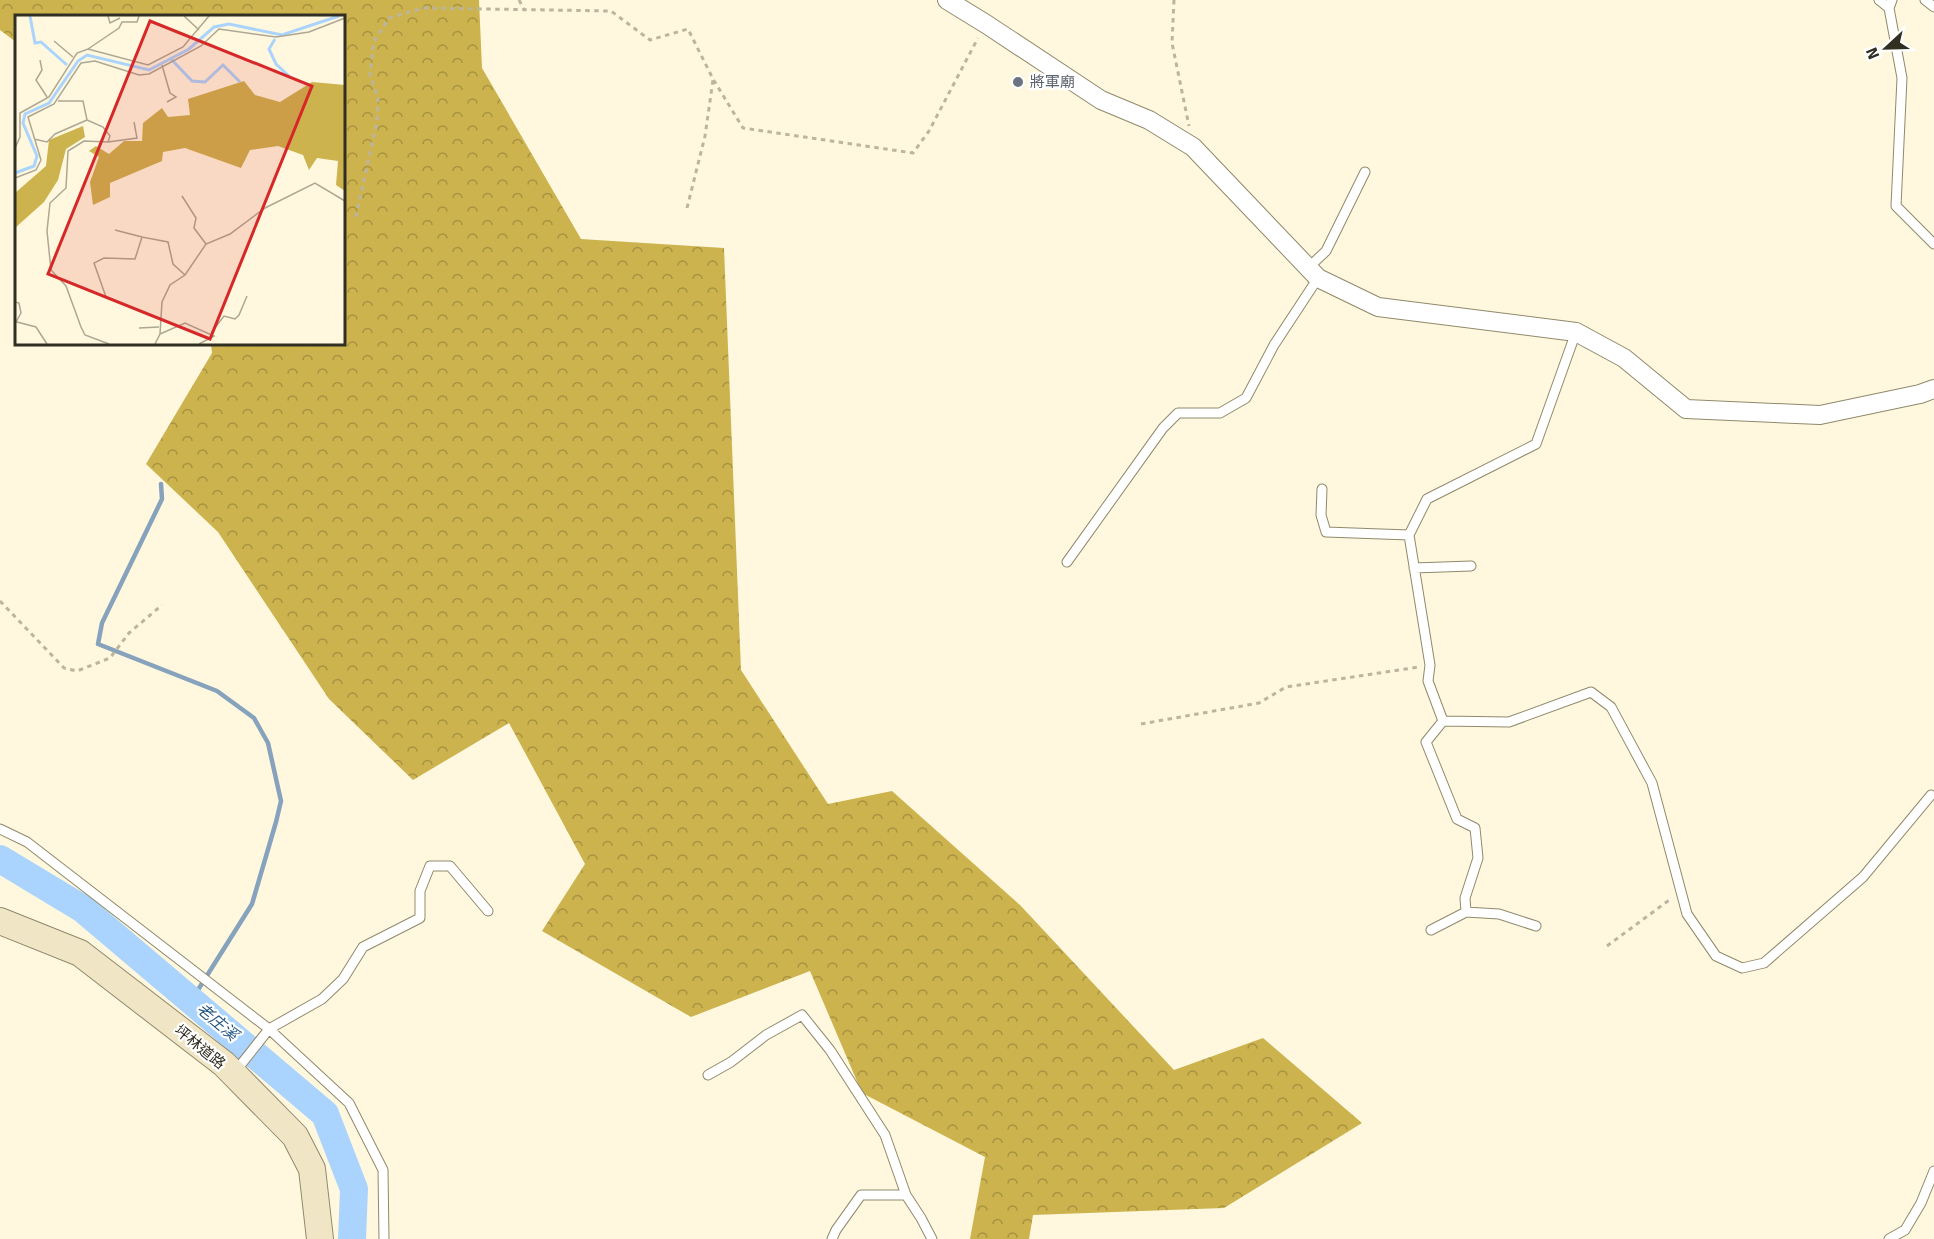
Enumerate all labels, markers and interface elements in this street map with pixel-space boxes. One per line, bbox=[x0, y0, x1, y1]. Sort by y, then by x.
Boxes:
inset map bbox=[15, 15, 345, 345]
north arrow bbox=[1856, 18, 1916, 78]
text: N bbox=[1862, 44, 1884, 62]
place label: 將軍廟 bbox=[1030, 73, 1075, 91]
marker: 將軍廟 bbox=[1011, 75, 1025, 89]
water label: 老庄溪 bbox=[192, 999, 243, 1046]
street label: 坪林道路 bbox=[171, 1021, 229, 1073]

